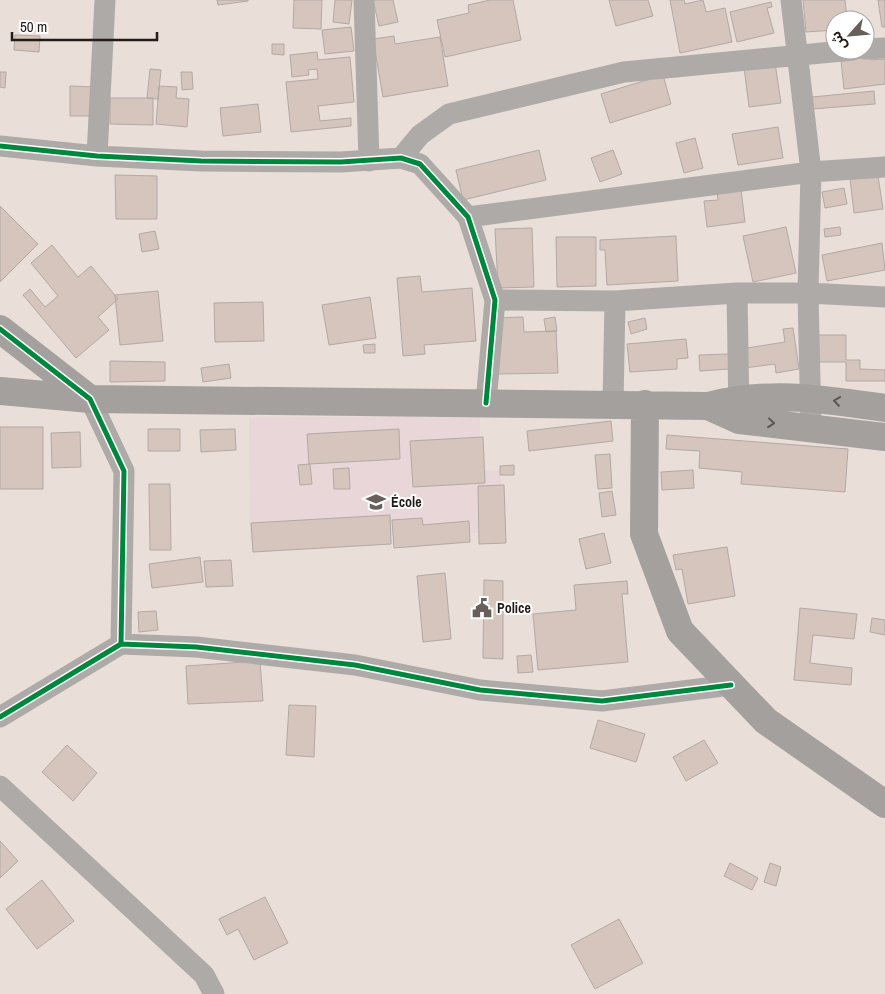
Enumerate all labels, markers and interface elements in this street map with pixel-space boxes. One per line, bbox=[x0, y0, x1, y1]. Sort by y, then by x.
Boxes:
scale bar bbox=[12, 10, 158, 42]
north arrow bbox=[825, 10, 875, 60]
text: 50 m bbox=[20, 16, 47, 37]
text: ش bbox=[826, 28, 851, 54]
one-way arrow bbox=[832, 396, 841, 406]
one-way arrow bbox=[768, 417, 776, 428]
school or university icon: École bbox=[365, 491, 387, 513]
place label: École bbox=[391, 493, 422, 511]
public building icon: Police bbox=[471, 597, 493, 619]
place label: Police bbox=[497, 599, 531, 617]

